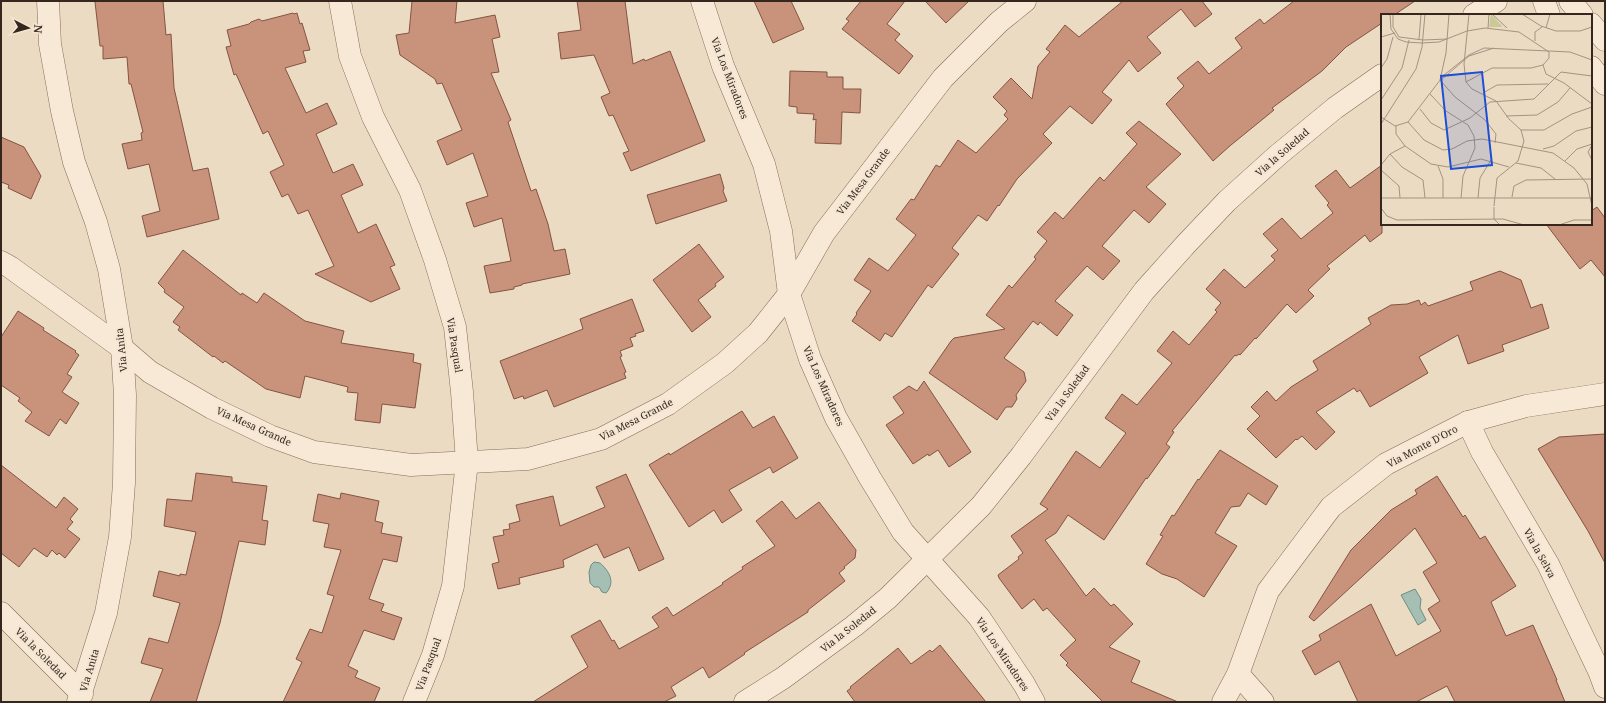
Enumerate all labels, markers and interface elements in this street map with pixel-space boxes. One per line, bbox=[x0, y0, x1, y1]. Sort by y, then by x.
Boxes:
north arrow bbox=[8, 8, 48, 48]
inset map bbox=[1381, 14, 1592, 225]
text: N bbox=[30, 24, 46, 35]
street label: Via Los Miradores bbox=[708, 35, 752, 121]
street label: Via la Soledad bbox=[1252, 125, 1312, 179]
street label: Via Mesa Grande bbox=[833, 144, 893, 218]
street label: Via Pasqual bbox=[444, 316, 466, 374]
street label: Via Anita bbox=[112, 327, 130, 373]
street label: Via Los Miradores bbox=[800, 344, 848, 429]
street label: Via la Soledad bbox=[1042, 362, 1092, 424]
street label: Via Mesa Grande bbox=[597, 394, 675, 444]
street label: Via Mesa Grande bbox=[214, 403, 294, 449]
street label: Via Monte D'Oro bbox=[1384, 421, 1460, 471]
street label: Via la Selva bbox=[1521, 526, 1560, 581]
street label: Via la Soledad bbox=[817, 603, 879, 655]
street label: Via Los Miradores bbox=[973, 614, 1033, 694]
street label: Via la Soledad bbox=[12, 624, 70, 682]
street label: Via Pasqual bbox=[412, 635, 444, 693]
street label: Via Anita bbox=[76, 647, 102, 693]

